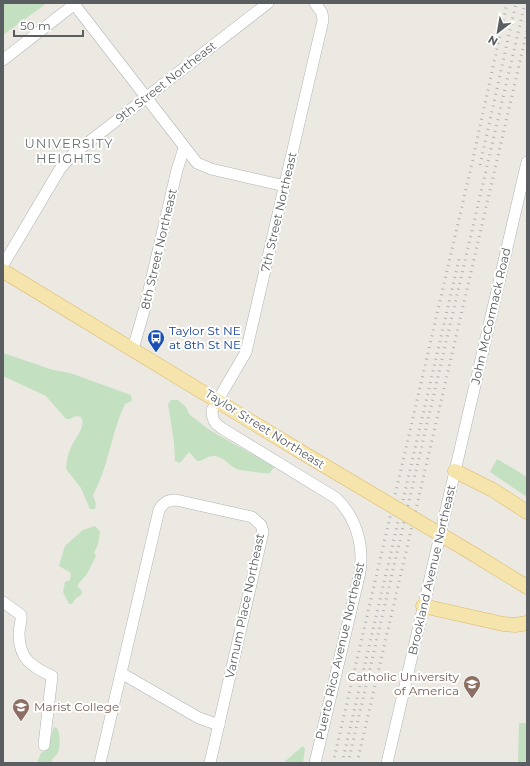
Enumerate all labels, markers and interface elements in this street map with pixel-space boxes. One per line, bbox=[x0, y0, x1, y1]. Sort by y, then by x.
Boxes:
scale bar bbox=[14, 12, 83, 38]
north arrow bbox=[478, 12, 518, 52]
text: 50 m bbox=[20, 18, 51, 33]
text: N bbox=[485, 32, 500, 49]
street label: 9th Street Northeast bbox=[113, 38, 219, 125]
district label: UNIVERSITY HEIGHTS bbox=[24, 135, 114, 166]
street label: 7th Street Northeast bbox=[257, 150, 300, 273]
street label: 8th Street Northeast bbox=[137, 187, 180, 311]
street label: John McCormack Road bbox=[467, 246, 514, 387]
place label: Taylor St NE at 8th St NE bbox=[169, 323, 241, 352]
bus stop icon: Taylor St NE at 8th St NE bbox=[146, 328, 166, 353]
street label: Taylor Street Northeast bbox=[203, 386, 328, 472]
street label: Brookland Avenue Northeast bbox=[405, 483, 458, 656]
street label: Varnum Place Northeast bbox=[222, 532, 267, 680]
street label: Puerto Rico Avenue Northeast bbox=[312, 560, 367, 741]
place label: Catholic University of America bbox=[348, 669, 459, 698]
school or university icon: Catholic University of America bbox=[462, 674, 482, 699]
school or university icon: Marist College bbox=[11, 697, 31, 722]
place label: Marist College bbox=[34, 699, 119, 714]

